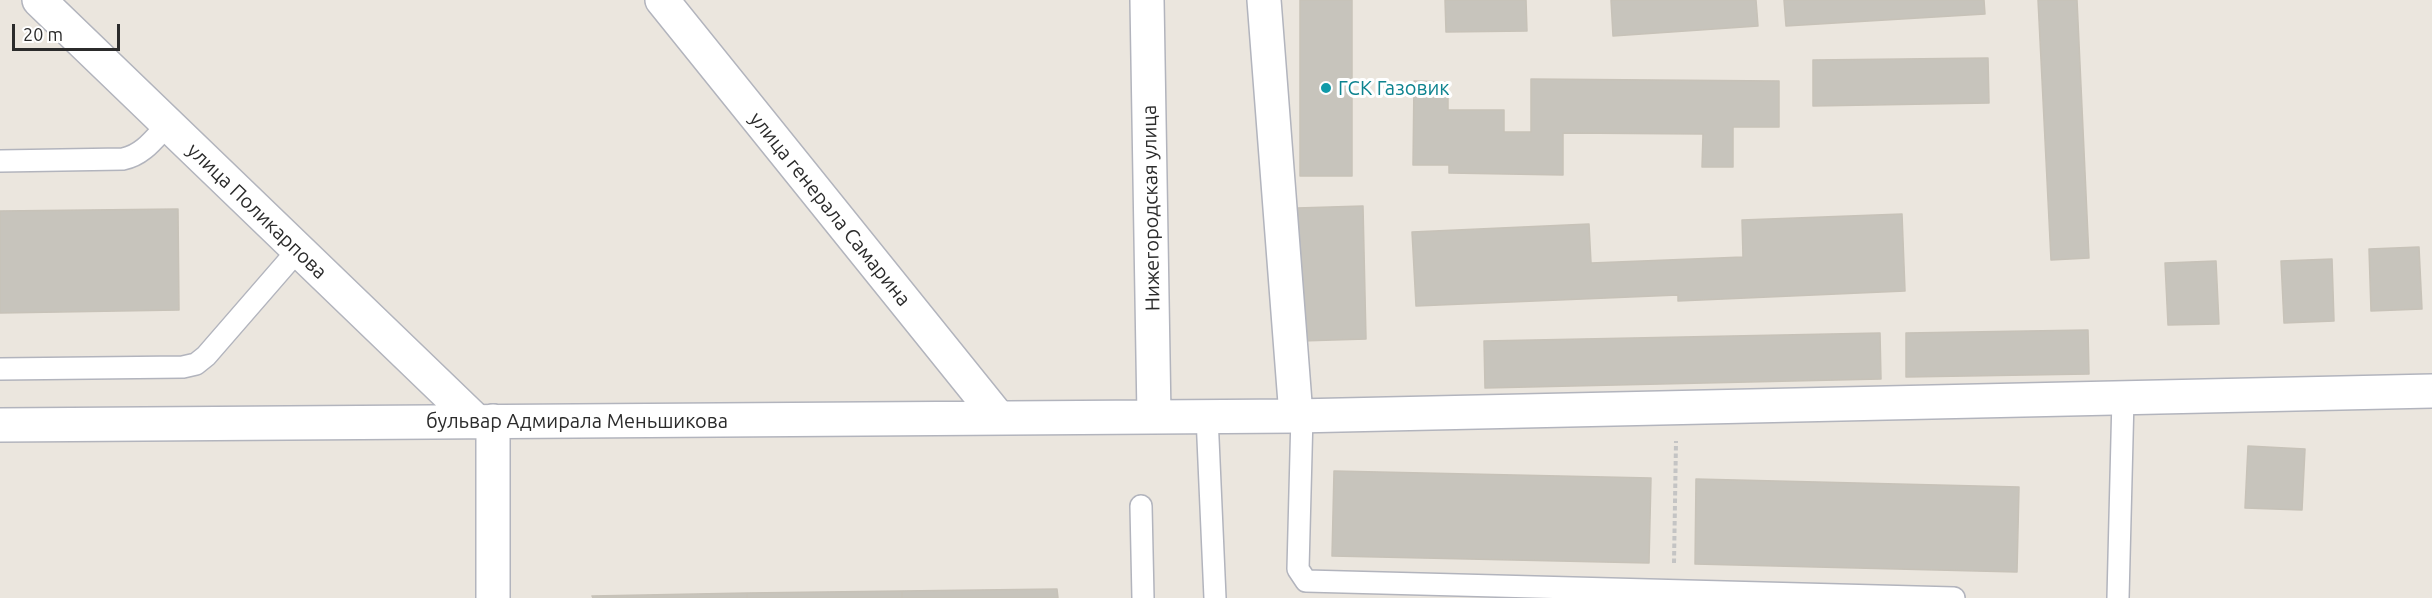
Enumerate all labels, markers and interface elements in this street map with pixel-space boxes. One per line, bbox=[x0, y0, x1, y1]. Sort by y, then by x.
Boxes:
scale bar bbox=[15, 12, 123, 50]
text: 20 m bbox=[23, 24, 63, 44]
place label: ГСК Газовик bbox=[1338, 76, 1450, 100]
marker: ГСК Газовик bbox=[1319, 81, 1333, 95]
street label: Нижегородская улица bbox=[1137, 105, 1165, 311]
street label: улица генерала Самарина bbox=[744, 107, 916, 311]
street label: улица Поликарпова bbox=[182, 138, 332, 284]
street label: бульвар Адмирала Меньшикова bbox=[426, 409, 728, 433]

